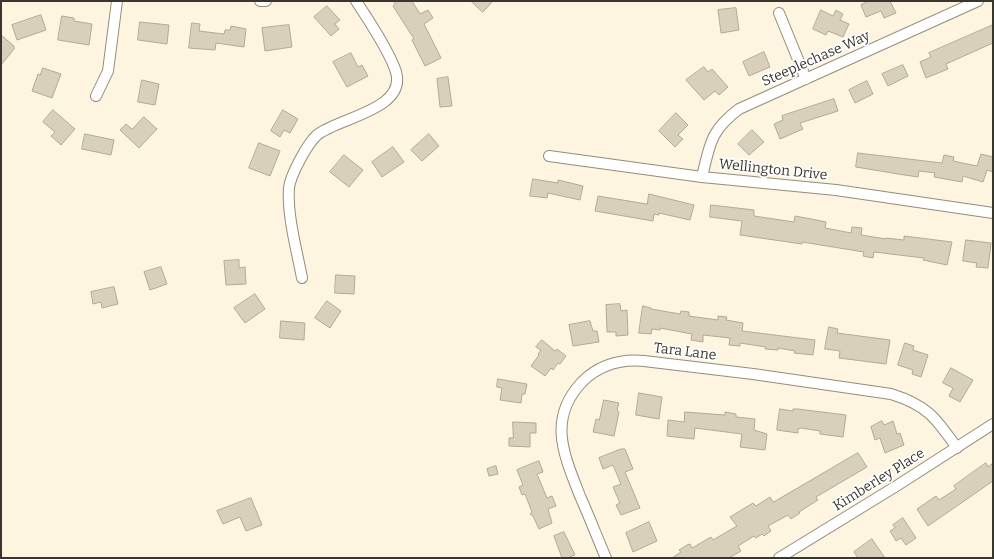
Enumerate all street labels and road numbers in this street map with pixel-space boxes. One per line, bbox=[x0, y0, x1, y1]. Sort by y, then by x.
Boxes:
street label: Steeplechase Way bbox=[759, 28, 873, 90]
street label: Wellington Drive bbox=[718, 156, 828, 184]
street label: Tara Lane bbox=[653, 340, 717, 364]
street label: Kimberley Place bbox=[830, 445, 928, 515]

